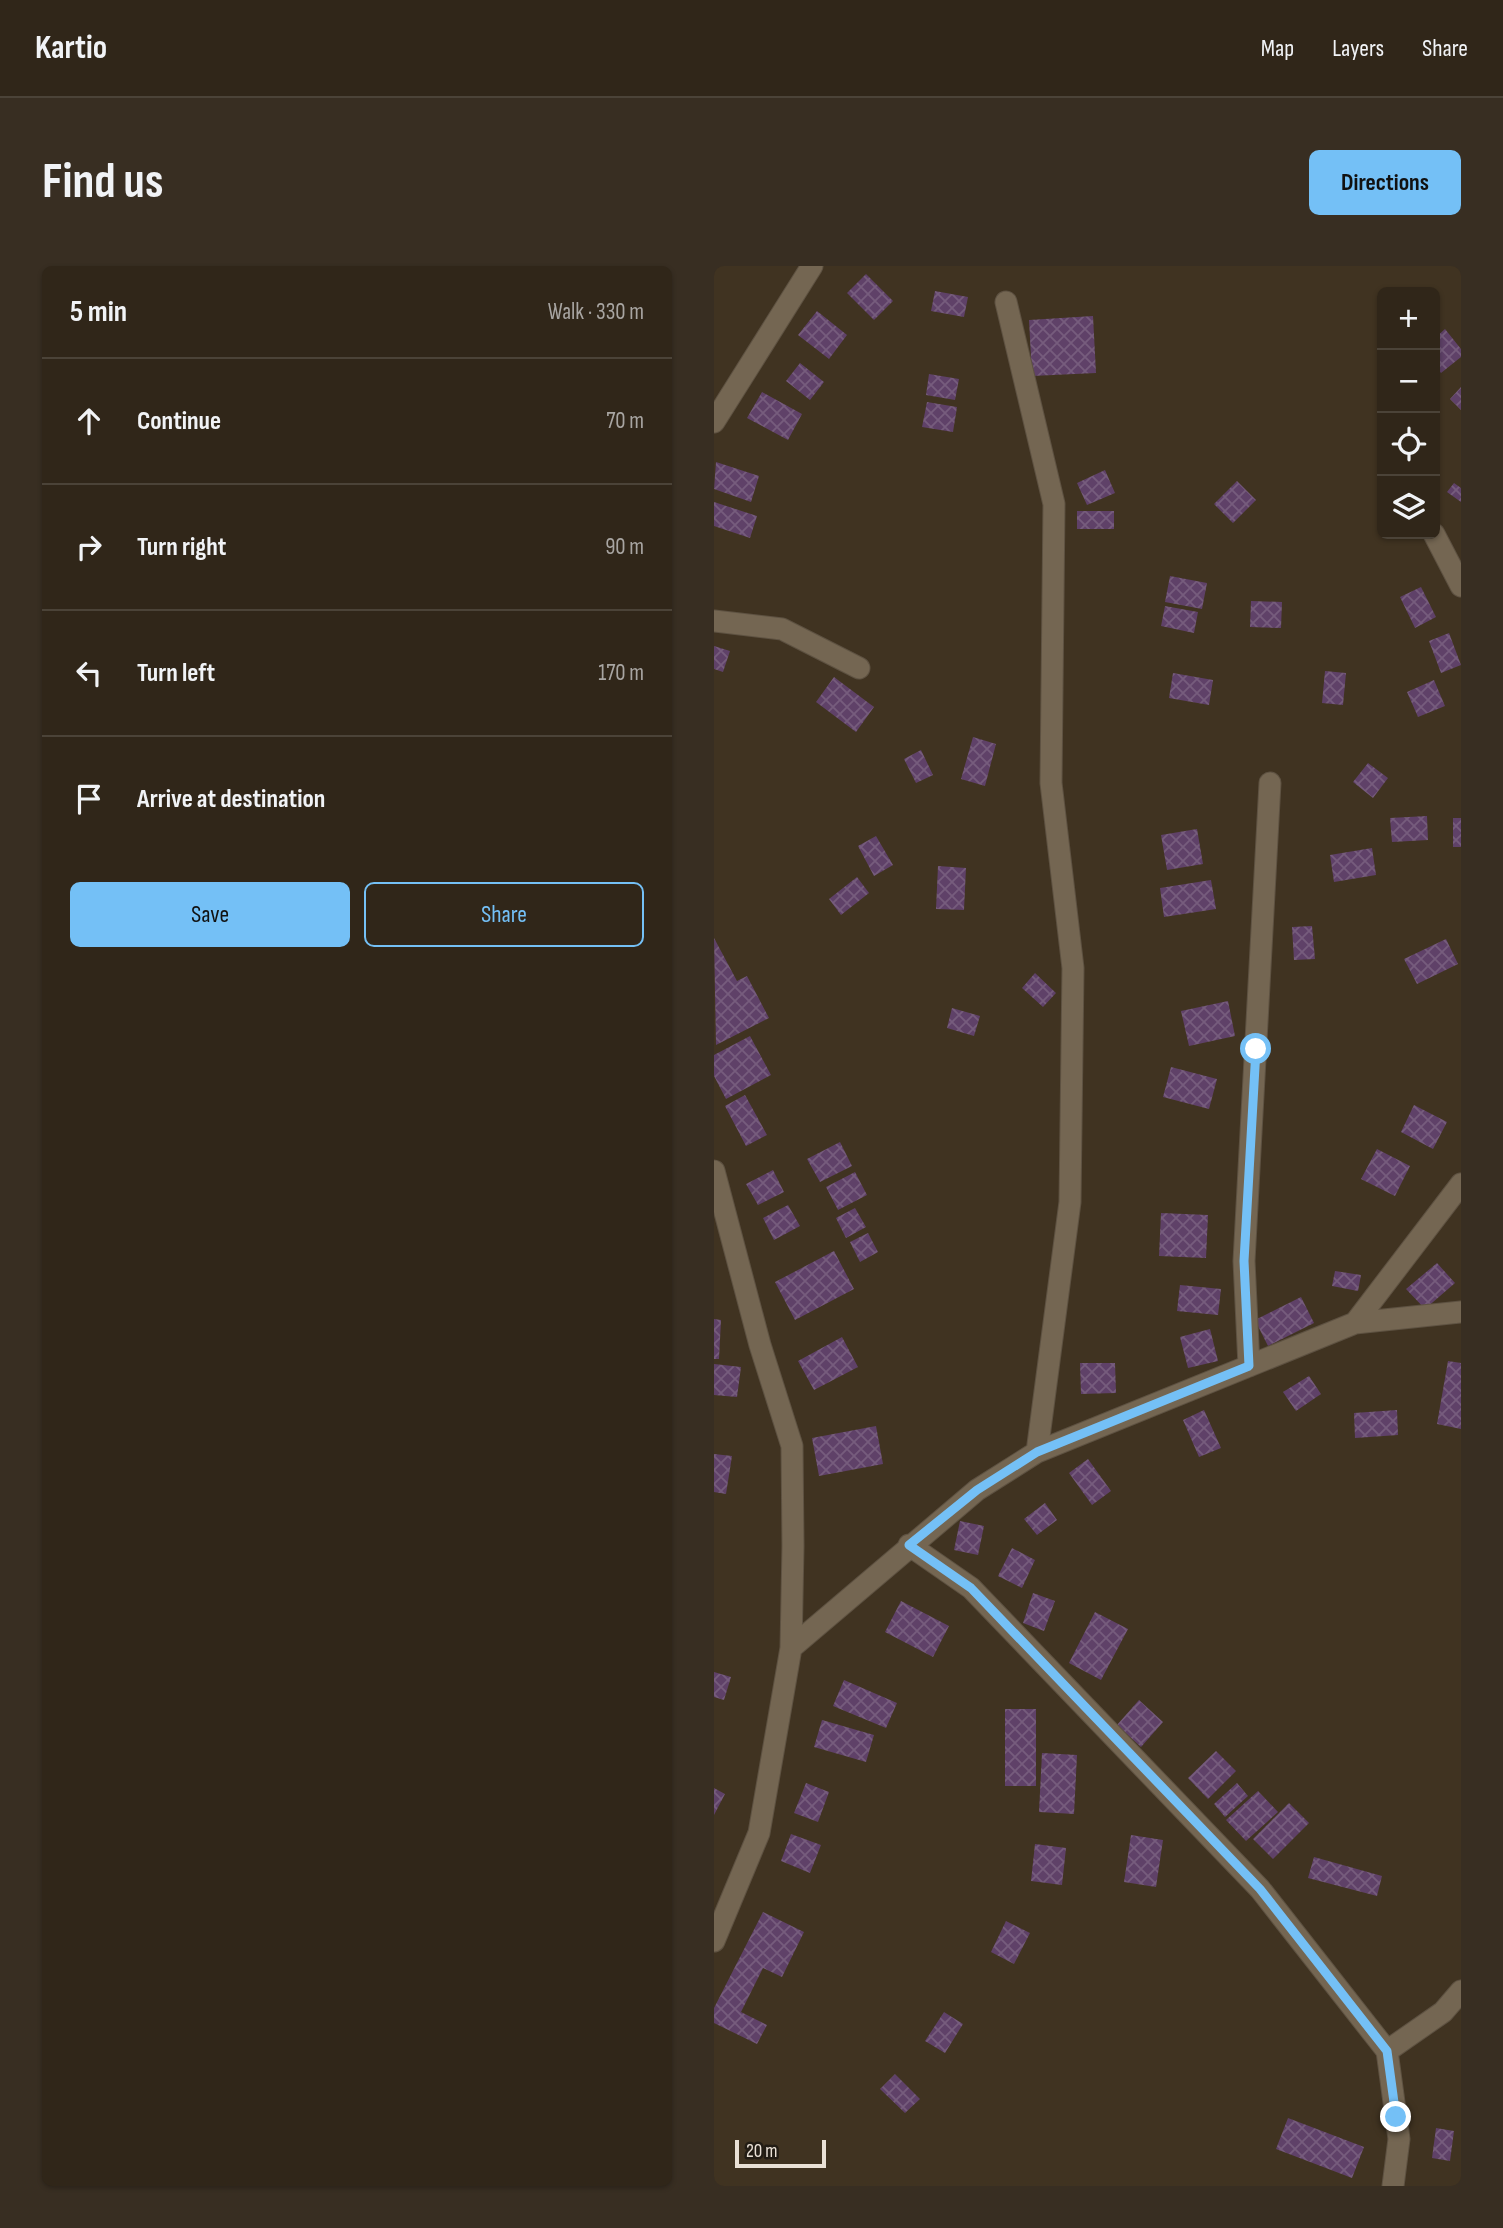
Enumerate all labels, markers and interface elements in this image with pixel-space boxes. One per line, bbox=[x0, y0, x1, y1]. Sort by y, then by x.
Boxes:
text: Kartio bbox=[35, 28, 107, 68]
text: Map bbox=[1261, 34, 1294, 63]
text: Layers bbox=[1332, 34, 1384, 63]
text: Share bbox=[1422, 34, 1468, 63]
button: Directions bbox=[1309, 150, 1461, 215]
text: Find us bbox=[42, 153, 164, 212]
map controls bbox=[1377, 287, 1440, 539]
button: + bbox=[1377, 287, 1440, 350]
text: 5 min bbox=[70, 294, 127, 330]
text: Walk · 330 m bbox=[548, 298, 644, 326]
button: − bbox=[1377, 350, 1440, 413]
icon: ahead bbox=[70, 402, 108, 440]
text: Continue bbox=[137, 406, 221, 437]
text: 70 m bbox=[606, 407, 644, 435]
button: locate bbox=[1377, 413, 1440, 476]
button: layers bbox=[1377, 476, 1440, 539]
icon: right bbox=[70, 528, 108, 566]
text: Turn right bbox=[137, 532, 226, 563]
text: 90 m bbox=[605, 533, 644, 561]
icon: left bbox=[70, 654, 108, 692]
text: Turn left bbox=[137, 658, 215, 689]
text: 170 m bbox=[598, 659, 644, 687]
icon: arrive bbox=[70, 780, 108, 818]
text: Arrive at destination bbox=[137, 784, 325, 815]
button: Save bbox=[70, 882, 350, 947]
button: Share bbox=[364, 882, 644, 947]
route start bbox=[1240, 1033, 1271, 1064]
route end bbox=[1380, 2101, 1411, 2132]
scale bar bbox=[735, 2137, 826, 2169]
text: 20 m bbox=[746, 2140, 778, 2163]

